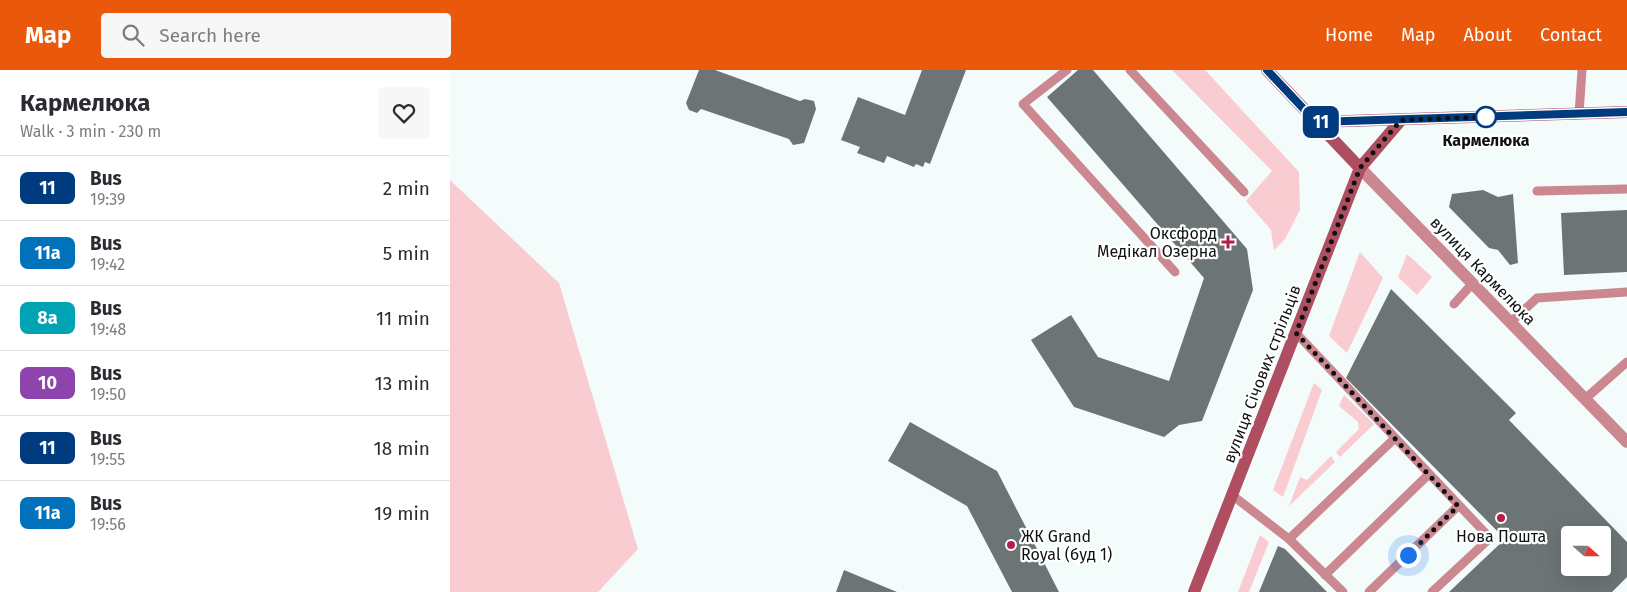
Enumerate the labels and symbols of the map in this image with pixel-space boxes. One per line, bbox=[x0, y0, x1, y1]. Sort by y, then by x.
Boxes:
line badge: 11 bbox=[1298, 106, 1344, 138]
marker: Кармелюка bbox=[1475, 106, 1497, 128]
place label: Кармелюка bbox=[1443, 131, 1530, 150]
street label: вулиця Кармелюка bbox=[1426, 213, 1540, 329]
place label: Оксфорд Медікал Озерна bbox=[1097, 224, 1217, 261]
marker: Оксфорд Медікал Озерна bbox=[1221, 235, 1235, 249]
street label: вулиця Січових стрільців bbox=[1219, 282, 1305, 466]
marker: Нова Пошта bbox=[1495, 512, 1507, 524]
north arrow bbox=[1561, 526, 1611, 576]
place label: ЖК Grand Royal (буд 1) bbox=[1021, 527, 1112, 564]
place label: Нова Пошта bbox=[1456, 527, 1546, 546]
marker: ЖК Grand Royal (буд 1) bbox=[1005, 539, 1017, 551]
your location bbox=[1396, 543, 1421, 568]

